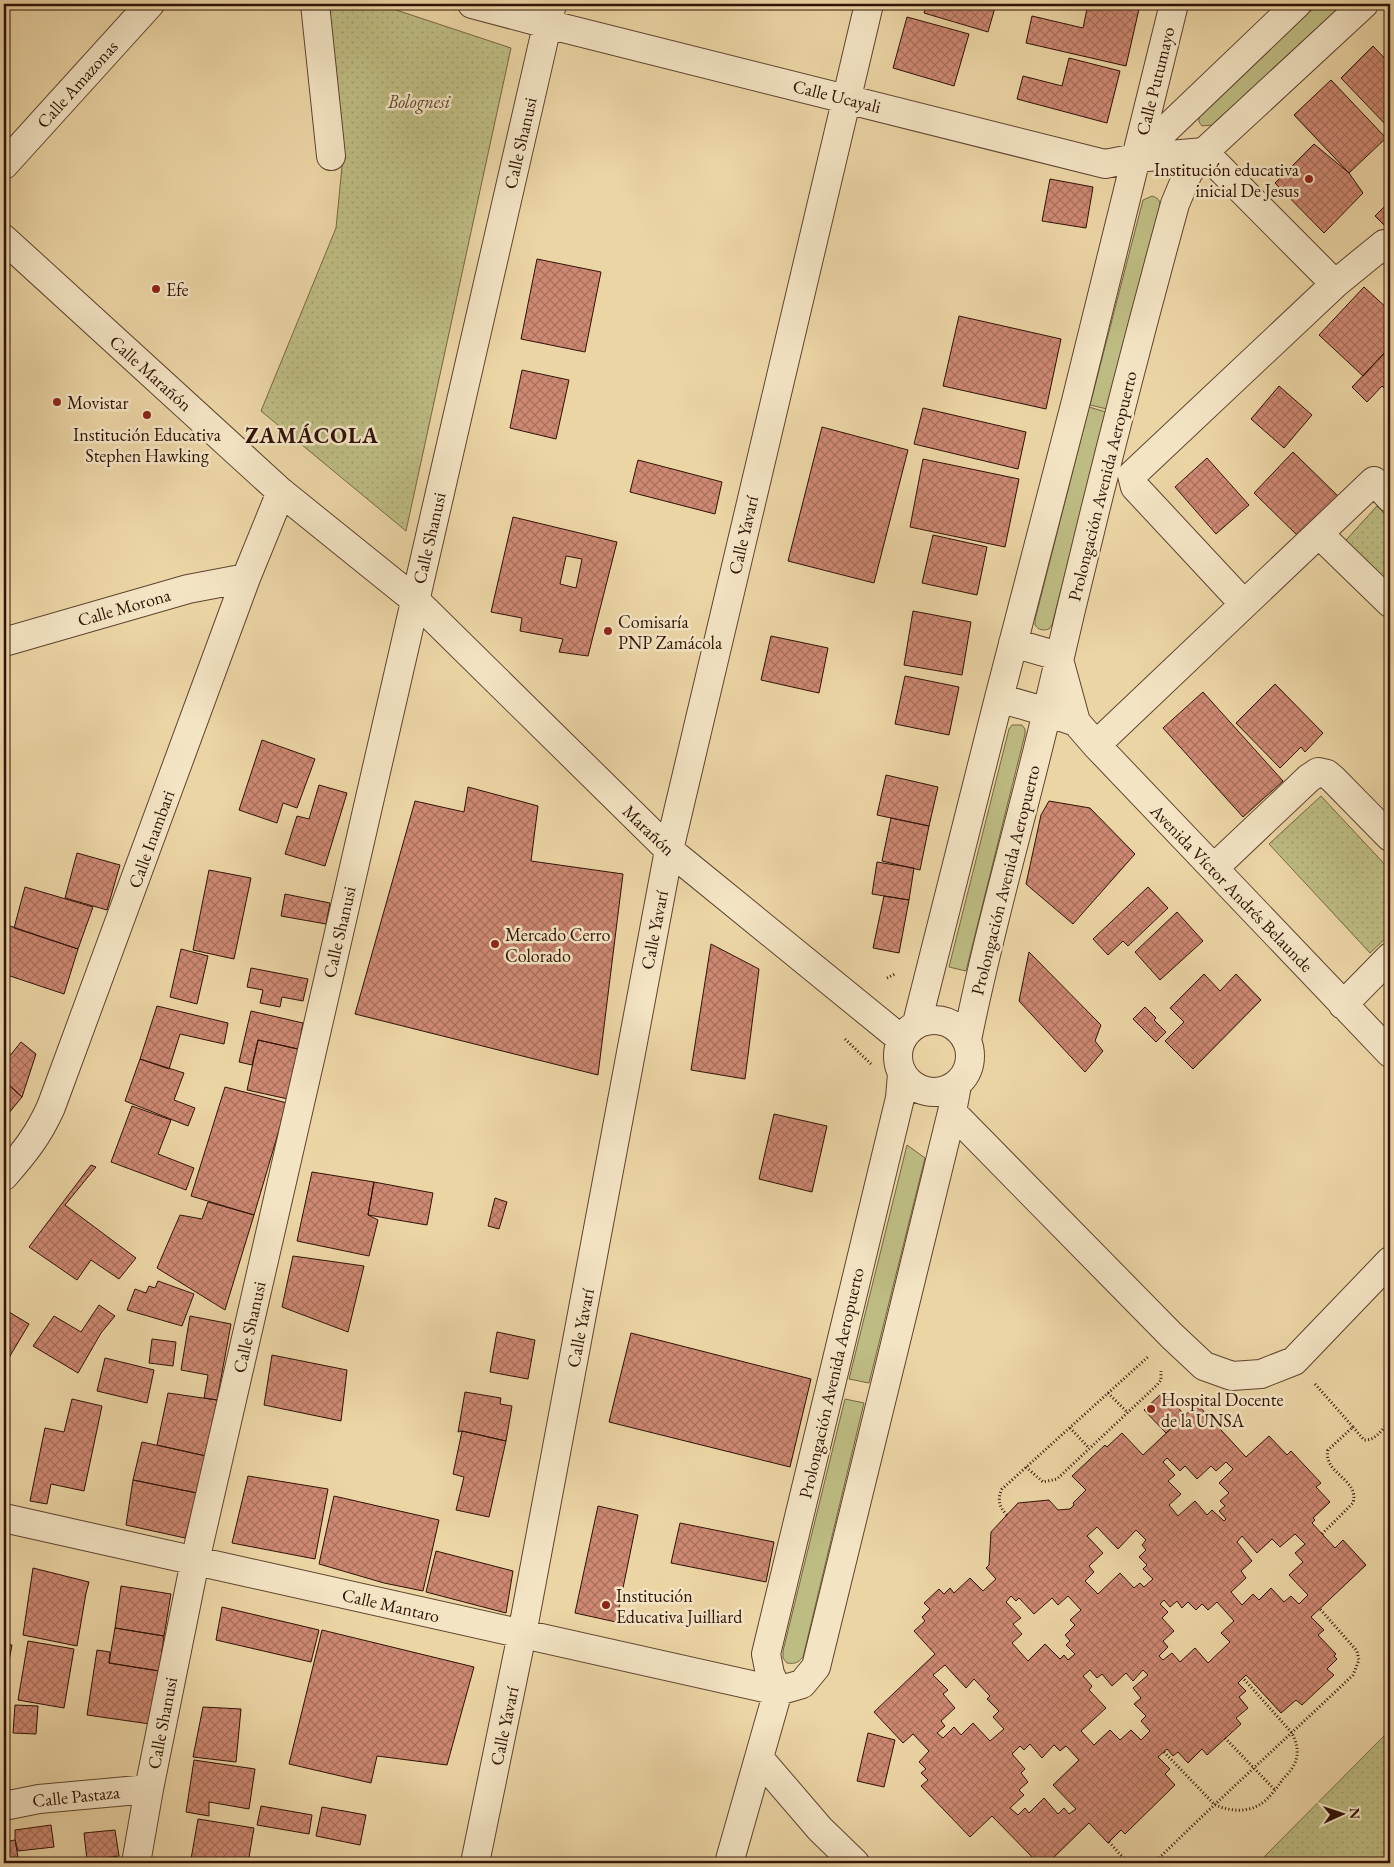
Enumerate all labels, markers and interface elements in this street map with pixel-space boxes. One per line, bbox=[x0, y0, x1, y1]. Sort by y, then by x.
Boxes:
street label: Calle Putumayo bbox=[1130, 24, 1180, 138]
street label: Calle Amazonas bbox=[31, 35, 123, 133]
street label: Calle Ucayali bbox=[791, 74, 884, 118]
park label: Bolognesi bbox=[387, 90, 451, 114]
street label: Calle Shanusi bbox=[498, 94, 542, 191]
place label: Institución educativa inicial De Jesus bbox=[1154, 158, 1300, 202]
marker: Institución educativa inicial De Jesus bbox=[1303, 173, 1315, 185]
place label: Efe bbox=[166, 278, 188, 301]
marker: Efe bbox=[150, 283, 162, 295]
street label: Calle Marañón bbox=[105, 330, 197, 416]
street label: Prolongación Avenida Aeropuerto bbox=[1062, 368, 1142, 603]
place label: Movistar bbox=[67, 391, 128, 414]
marker: Movistar bbox=[51, 396, 63, 408]
marker: Institución Educativa Stephen Hawking bbox=[141, 409, 153, 421]
district label: ZAMÁCOLA bbox=[245, 421, 379, 450]
place label: Institución Educativa Stephen Hawking bbox=[73, 423, 222, 467]
street label: Calle Shanusi bbox=[407, 489, 451, 586]
street label: Calle Yavarí bbox=[723, 493, 763, 577]
street label: Calle Morona bbox=[75, 583, 174, 631]
place label: Comisaría PNP Zamácola bbox=[618, 610, 723, 654]
marker: Comisaría PNP Zamácola bbox=[602, 625, 614, 637]
street label: Prolongación Avenida Aeropuerto bbox=[965, 762, 1045, 997]
street label: Calle Inambari bbox=[123, 786, 180, 891]
street label: Avenida Víctor Andrés Belaunde bbox=[1145, 798, 1318, 977]
street label: Marañón bbox=[618, 799, 680, 861]
street label: Calle Shanusi bbox=[317, 883, 361, 980]
street label: Calle Yavarí bbox=[635, 888, 673, 971]
place label: Mercado Cerro Colorado bbox=[505, 923, 611, 967]
marker: Mercado Cerro Colorado bbox=[489, 938, 501, 950]
street label: Prolongación Avenida Aeropuerto bbox=[793, 1265, 869, 1501]
street label: Calle Shanusi bbox=[227, 1278, 271, 1375]
street label: Calle Yavarí bbox=[561, 1286, 599, 1369]
place label: Hospital Docente de la UNSA bbox=[1161, 1388, 1283, 1432]
marker: Hospital Docente de la UNSA bbox=[1145, 1403, 1157, 1415]
street label: Calle Mantaro bbox=[340, 1583, 442, 1627]
place label: Institución Educativa Juilliard bbox=[616, 1584, 743, 1628]
marker: Institución Educativa Juilliard bbox=[600, 1599, 612, 1611]
street label: Calle Shanusi bbox=[142, 1674, 182, 1771]
street label: Calle Yavarí bbox=[484, 1684, 524, 1767]
street label: Calle Pastaza bbox=[31, 1780, 122, 1812]
north arrow bbox=[1316, 1790, 1366, 1840]
text: N bbox=[1346, 1807, 1364, 1820]

